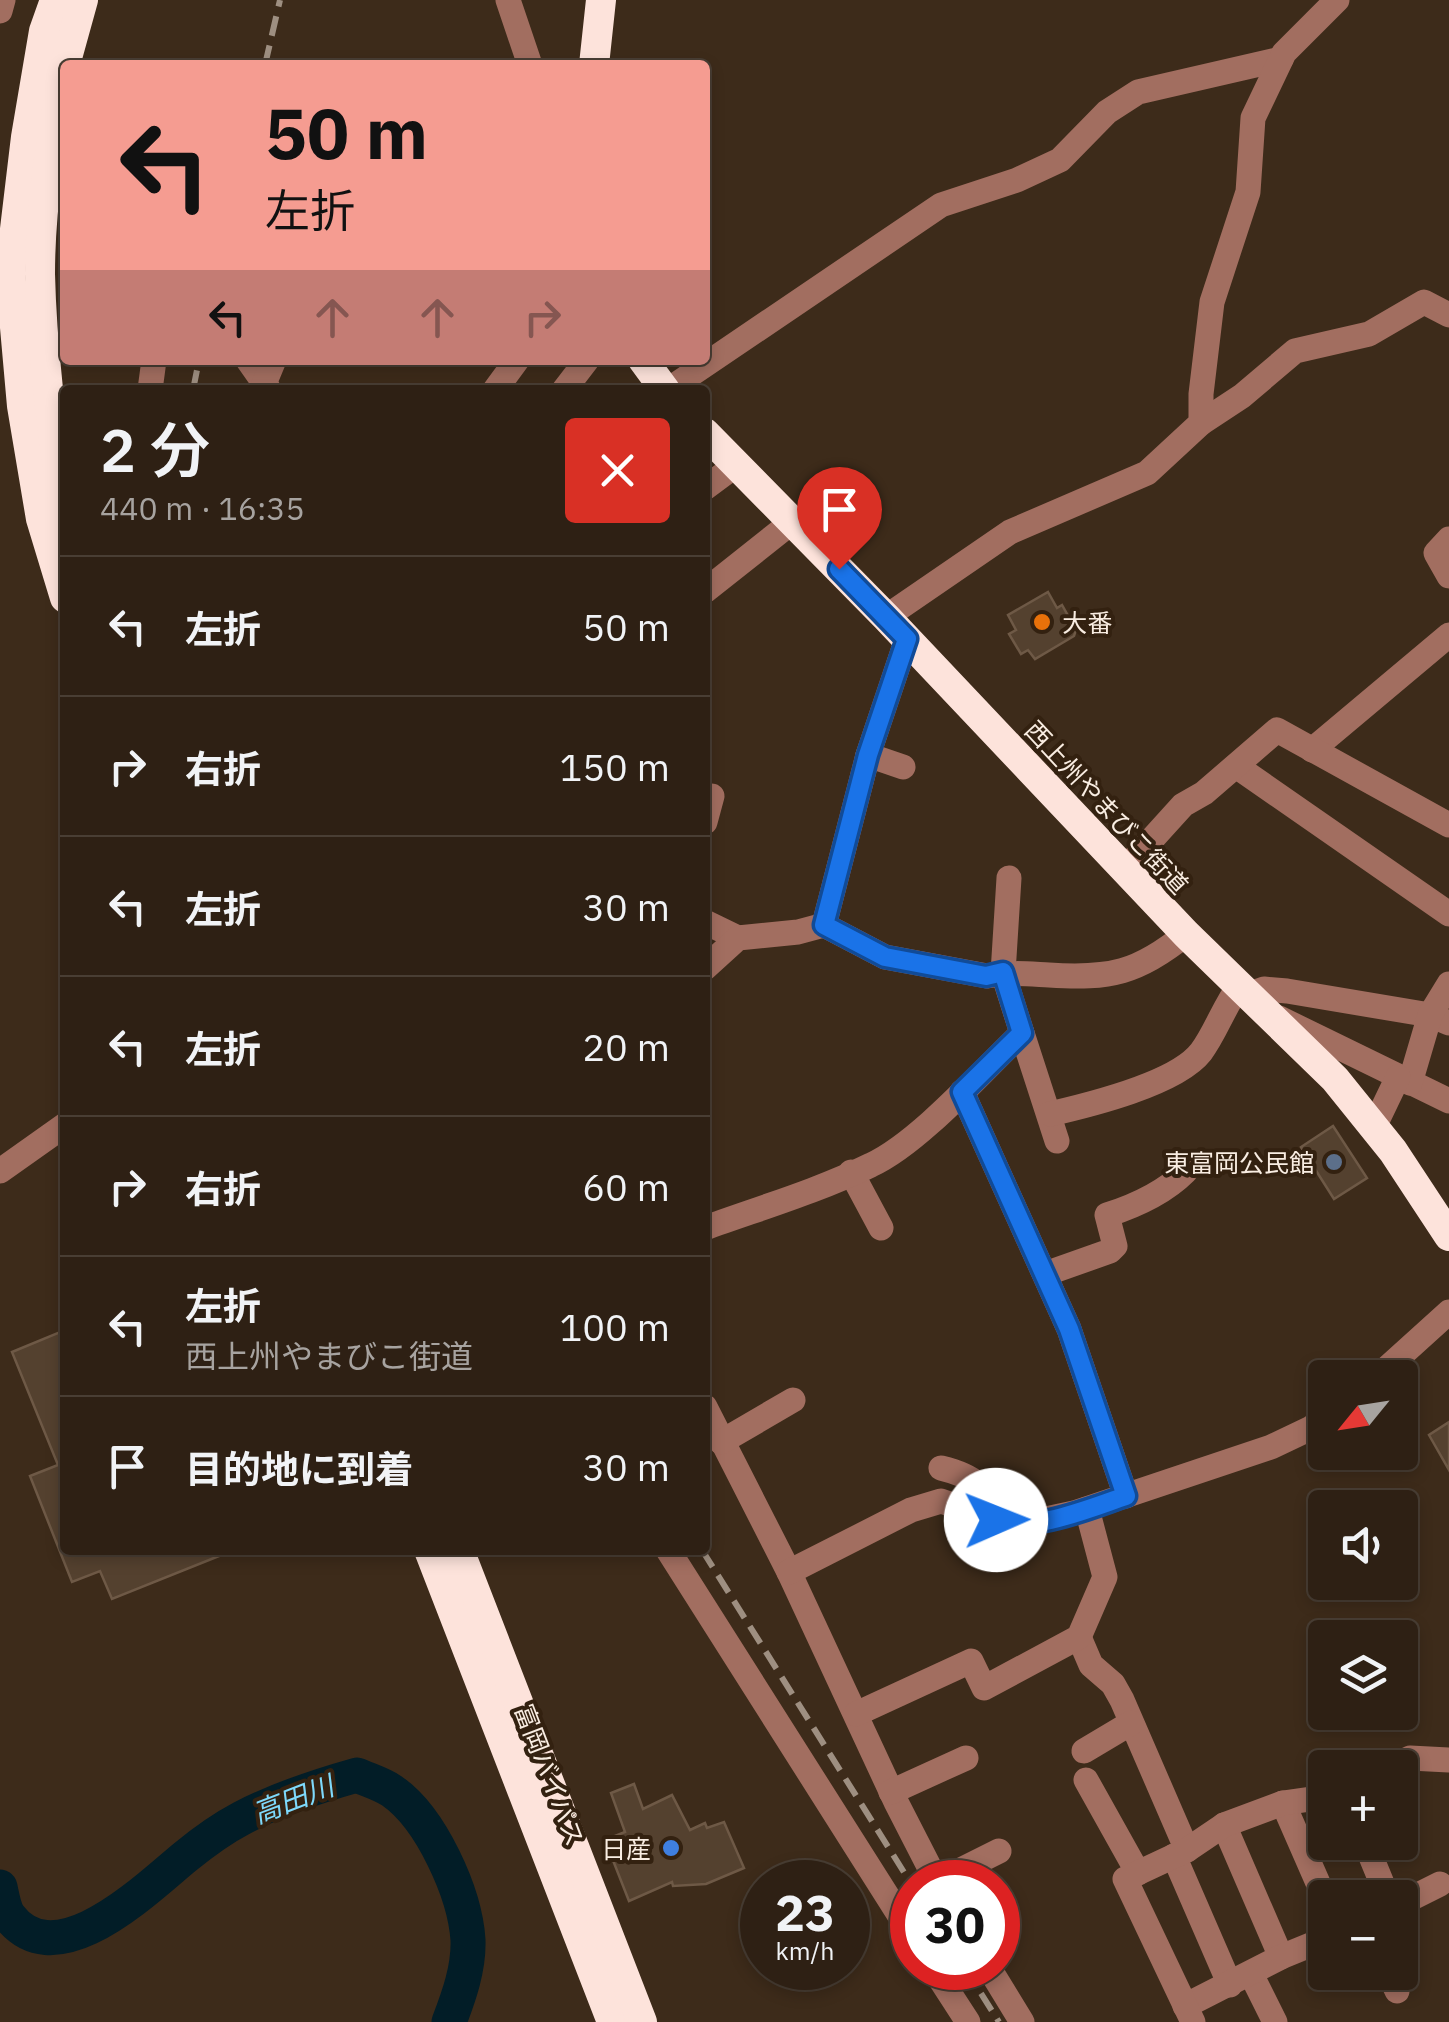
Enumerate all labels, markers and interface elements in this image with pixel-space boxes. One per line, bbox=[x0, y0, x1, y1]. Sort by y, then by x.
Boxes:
text: 50 m bbox=[265, 87, 428, 178]
icon: left bbox=[100, 100, 230, 230]
text: 左折 bbox=[265, 181, 355, 239]
icon: left bbox=[200, 290, 255, 345]
icon: ahead bbox=[305, 290, 360, 345]
icon: ahead bbox=[410, 290, 465, 345]
icon: right bbox=[515, 290, 570, 345]
text: 2 分 bbox=[100, 410, 210, 489]
button: close bbox=[565, 418, 670, 523]
pin bbox=[797, 467, 882, 570]
icon: arrive bbox=[812, 482, 867, 537]
text: 440 m · 16:35 bbox=[100, 487, 305, 529]
icon: left bbox=[100, 599, 155, 654]
text: 50 m bbox=[582, 602, 670, 651]
text: 左折 bbox=[185, 604, 261, 653]
place label: 大番 bbox=[1062, 606, 1112, 639]
marker: 大番 bbox=[1031, 611, 1053, 633]
street label: 西上州やまびこ街道 bbox=[1018, 713, 1196, 901]
icon: right bbox=[100, 739, 155, 794]
text: 150 m bbox=[559, 742, 670, 791]
text: 右折 bbox=[185, 744, 261, 793]
icon: left bbox=[100, 879, 155, 934]
text: 30 m bbox=[582, 882, 670, 931]
text: 左折 bbox=[185, 884, 261, 933]
icon: left bbox=[100, 1019, 155, 1074]
text: 20 m bbox=[582, 1022, 670, 1071]
text: 左折 bbox=[185, 1024, 261, 1073]
place label: 東富岡公民館 bbox=[1164, 1146, 1314, 1179]
marker: 東富岡公民館 bbox=[1323, 1151, 1345, 1173]
icon: right bbox=[100, 1159, 155, 1214]
text: 60 m bbox=[582, 1162, 670, 1211]
text: 右折 bbox=[185, 1164, 261, 1213]
text: 左折 bbox=[185, 1281, 261, 1330]
icon: left bbox=[100, 1299, 155, 1354]
text: 100 m bbox=[559, 1302, 670, 1351]
text: 西上州やまびこ街道 bbox=[185, 1335, 473, 1377]
north arrow bbox=[1308, 1360, 1418, 1470]
map controls bbox=[1308, 1360, 1418, 1990]
icon: arrive bbox=[100, 1439, 155, 1494]
text: 30 m bbox=[582, 1442, 670, 1491]
text: 目的地に到着 bbox=[185, 1444, 413, 1493]
position arrow bbox=[944, 1468, 1048, 1572]
button: sound bbox=[1308, 1490, 1418, 1600]
button: layers bbox=[1308, 1620, 1418, 1730]
street label: 富岡バイパス bbox=[508, 1699, 592, 1851]
button: + bbox=[1308, 1750, 1418, 1860]
water label: 高田川 bbox=[247, 1766, 342, 1831]
place label: 日産 bbox=[601, 1832, 651, 1865]
marker: 日産 bbox=[660, 1837, 682, 1859]
speed limit sign: 30 bbox=[890, 1860, 1020, 1990]
text: 23 bbox=[775, 1880, 835, 1945]
button: − bbox=[1308, 1880, 1418, 1990]
text: km/h bbox=[776, 1934, 834, 1967]

